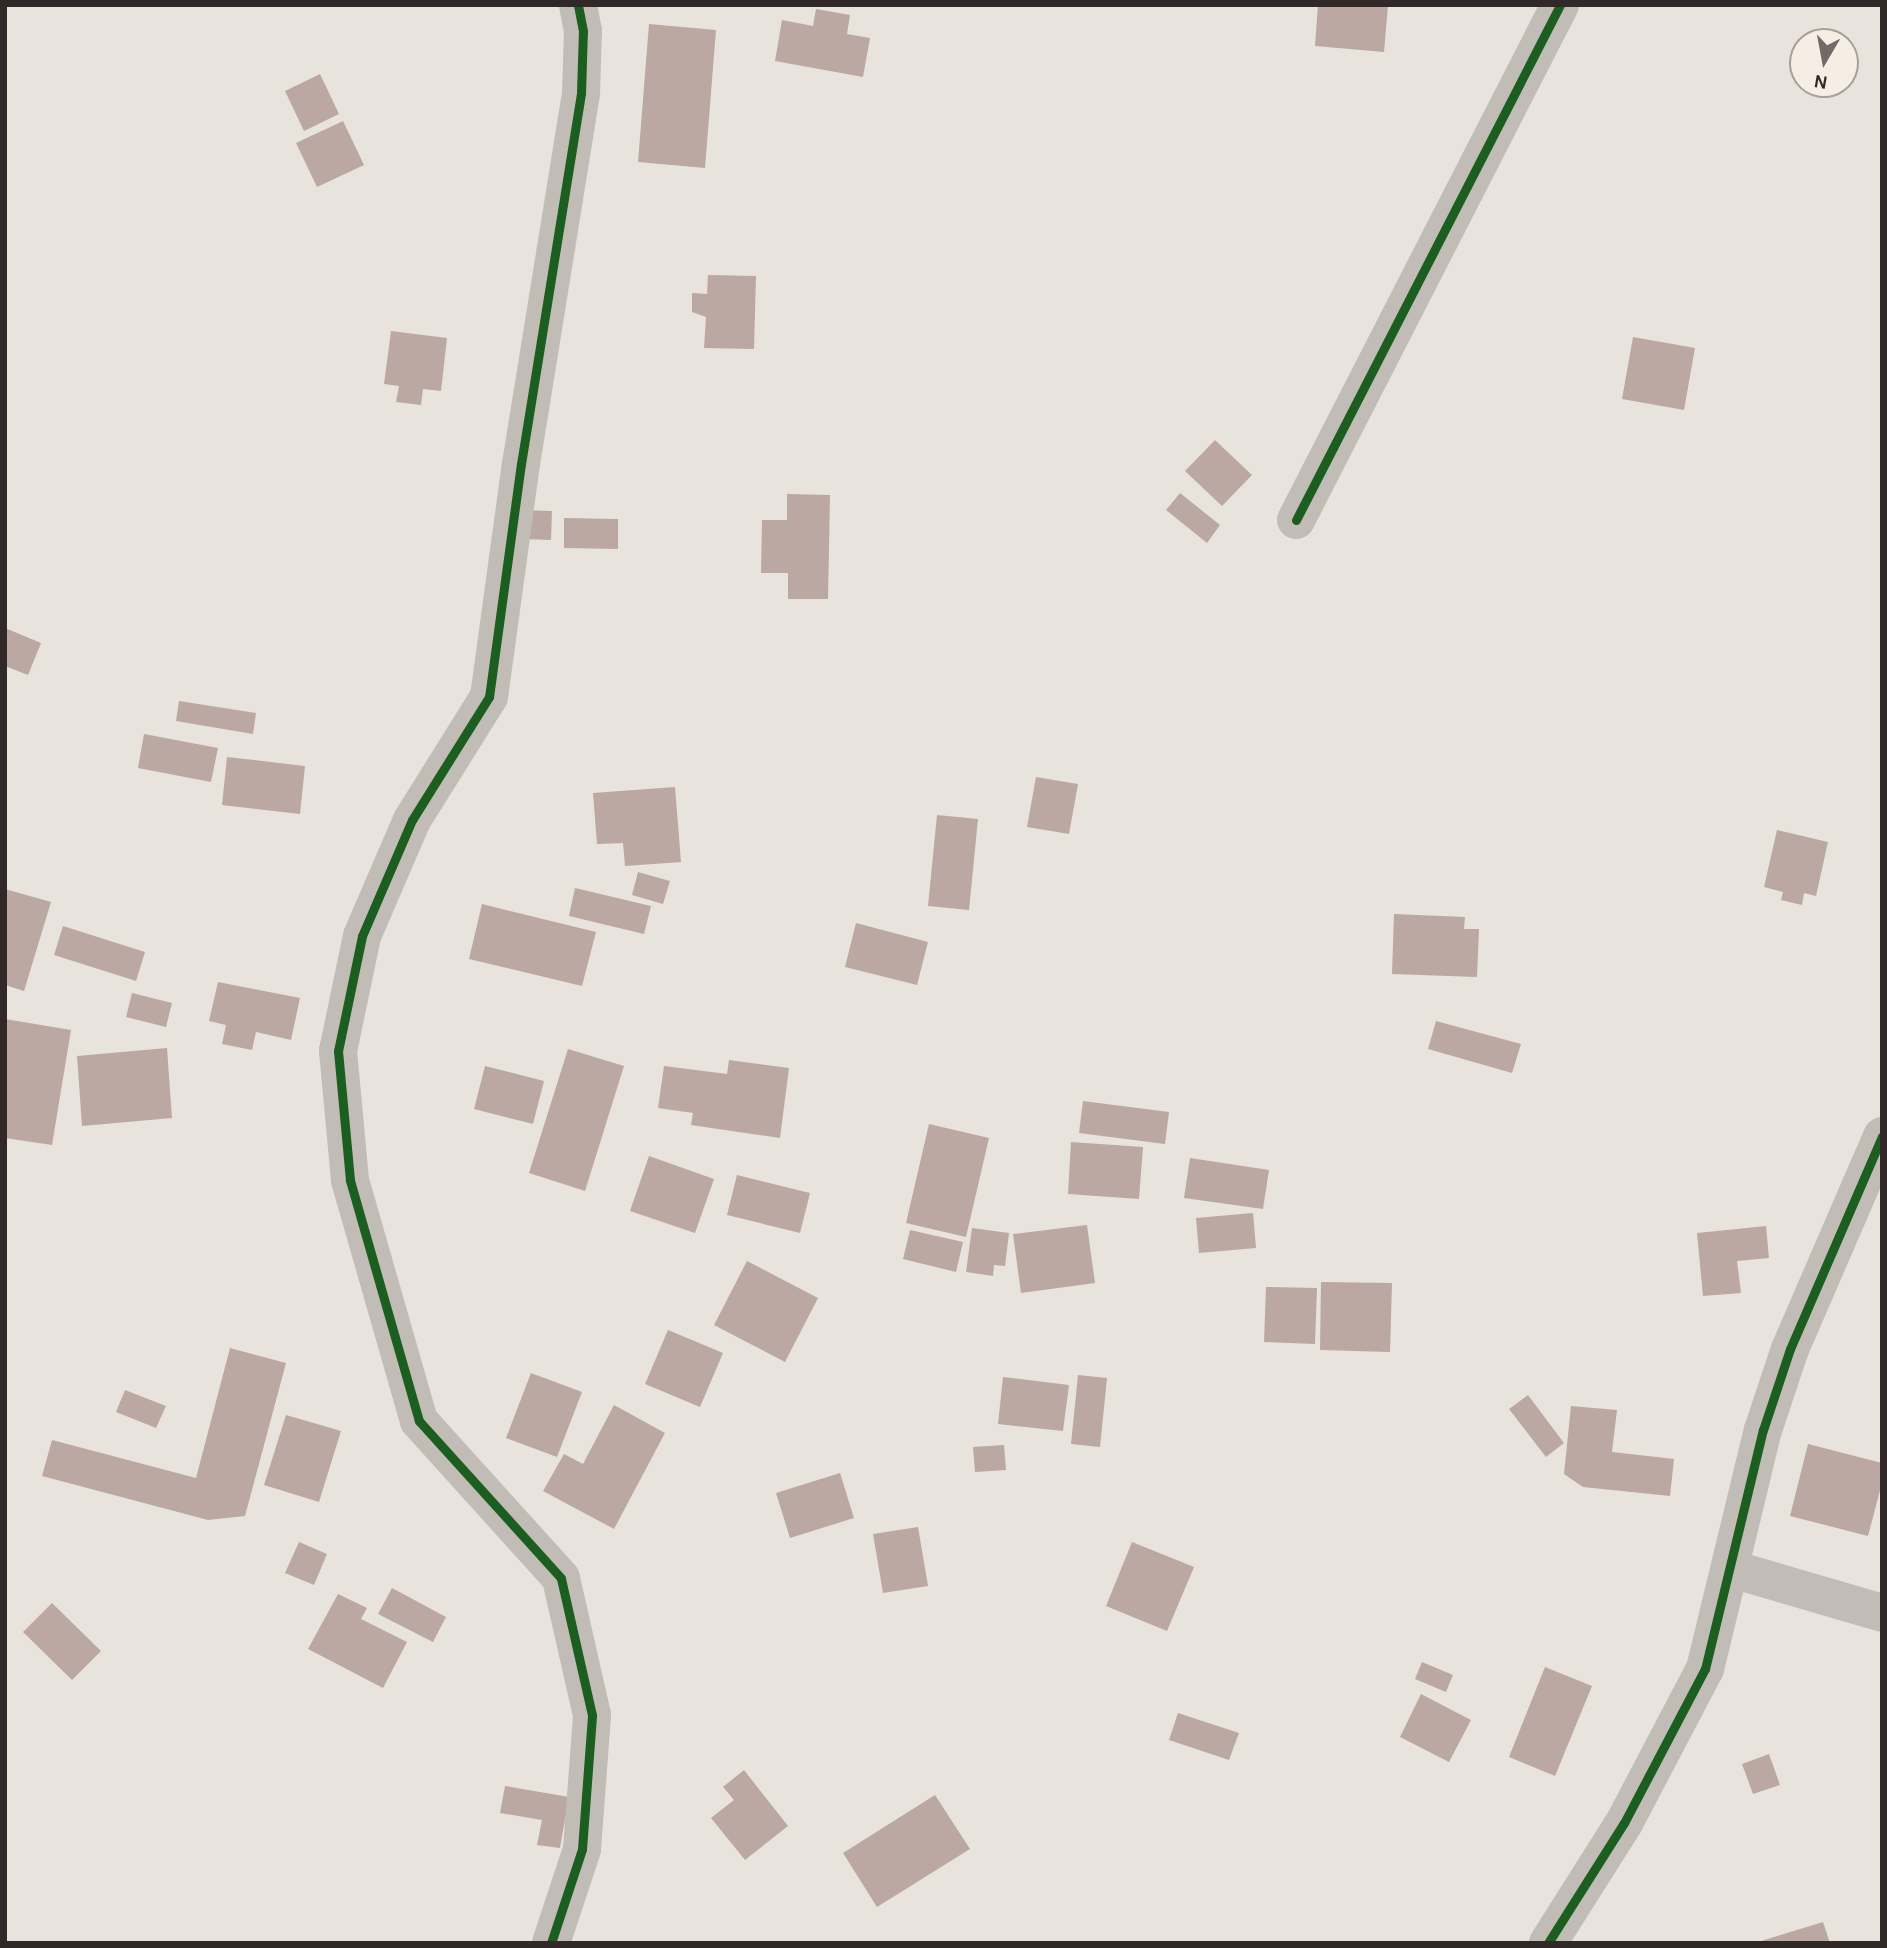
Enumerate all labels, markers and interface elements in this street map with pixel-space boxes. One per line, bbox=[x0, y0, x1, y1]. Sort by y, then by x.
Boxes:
north arrow bbox=[1789, 28, 1859, 98]
text: N bbox=[1812, 70, 1829, 94]

